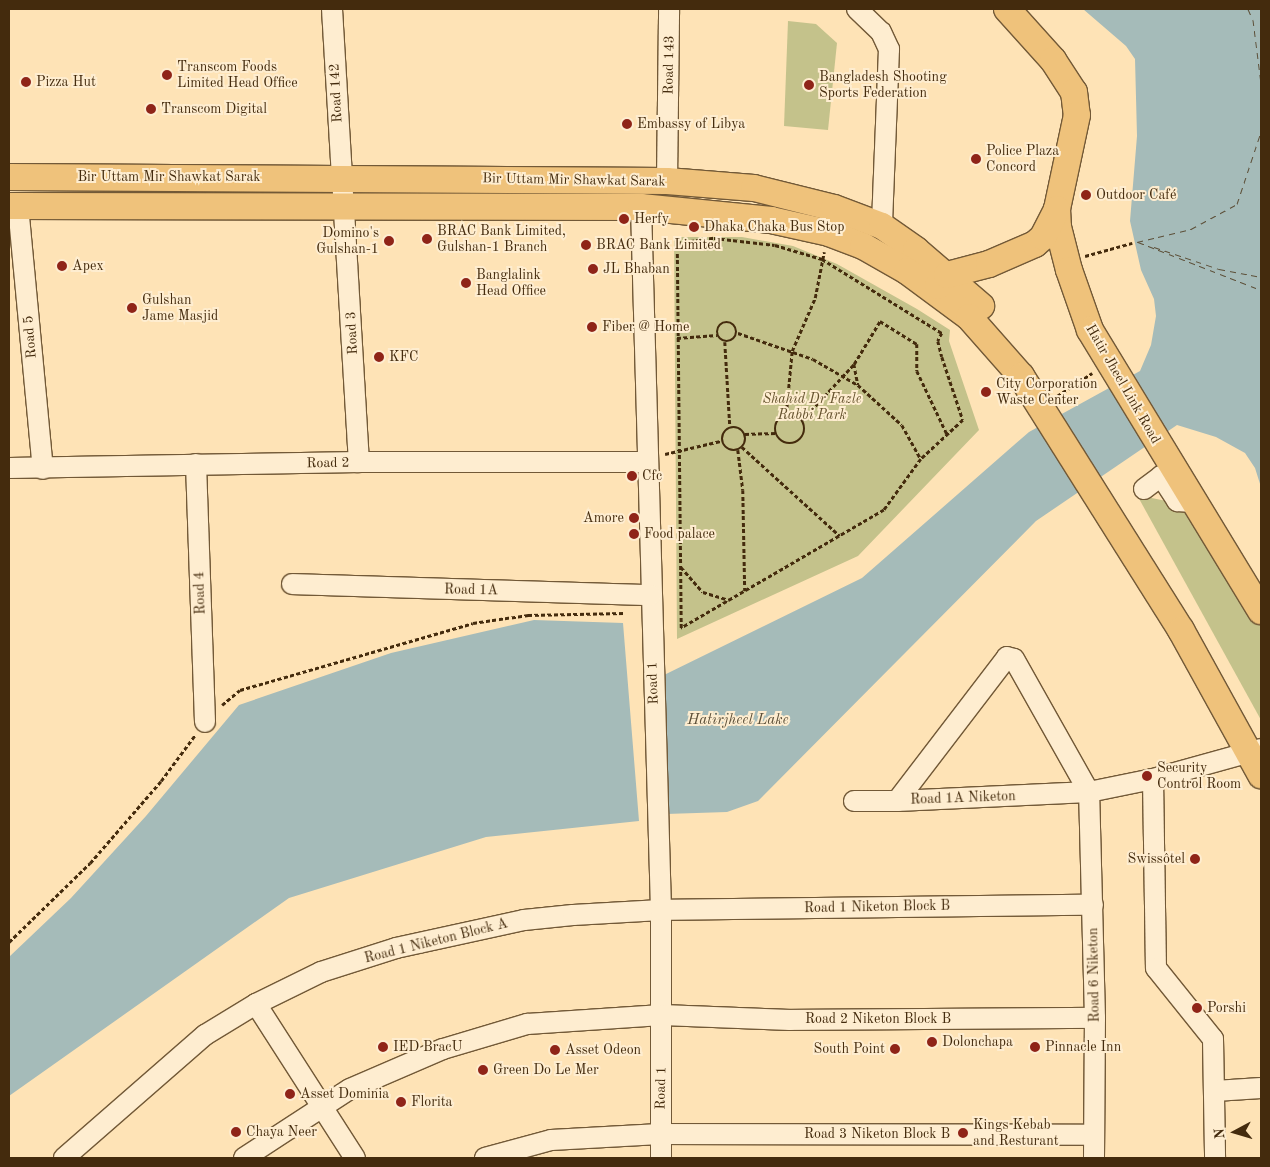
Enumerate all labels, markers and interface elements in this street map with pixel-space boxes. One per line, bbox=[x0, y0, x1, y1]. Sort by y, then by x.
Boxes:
street label: Road 143 bbox=[660, 35, 678, 95]
place label: Transcom Foods Limited Head Office bbox=[177, 59, 298, 92]
street label: Road 142 bbox=[326, 63, 346, 123]
marker: Transcom Foods Limited Head Office bbox=[161, 69, 173, 81]
place label: Bangladesh Shooting Sports Federation bbox=[819, 69, 947, 102]
place label: Pizza Hut bbox=[36, 74, 96, 90]
marker: Pizza Hut bbox=[20, 76, 32, 88]
marker: Bangladesh Shooting Sports Federation bbox=[803, 79, 815, 91]
place label: Transcom Digital bbox=[161, 101, 267, 117]
marker: Transcom Digital bbox=[145, 103, 157, 115]
place label: Embassy of Libya bbox=[637, 116, 745, 132]
marker: Embassy of Libya bbox=[621, 118, 633, 130]
place label: Police Plaza Concord bbox=[986, 143, 1059, 176]
marker: Police Plaza Concord bbox=[970, 153, 982, 165]
street label: Bir Uttam Mir Shawkat Sarak bbox=[77, 169, 261, 185]
street label: Bir Uttam Mir Shawkat Sarak bbox=[482, 170, 666, 190]
place label: Outdoor Café bbox=[1096, 187, 1176, 203]
marker: Outdoor Café bbox=[1080, 189, 1092, 201]
place label: Herfy bbox=[634, 211, 669, 227]
marker: Herfy bbox=[618, 213, 630, 225]
place label: Dhaka Chaka Bus Stop bbox=[704, 219, 845, 235]
marker: Dhaka Chaka Bus Stop bbox=[688, 221, 700, 233]
place label: BRAC Bank Limited, Gulshan-1 Branch bbox=[437, 223, 566, 256]
place label: Domino's Gulshan-1 bbox=[316, 225, 379, 258]
marker: BRAC Bank Limited, Gulshan-1 Branch bbox=[421, 233, 433, 245]
marker: Domino's Gulshan-1 bbox=[383, 235, 395, 247]
place label: BRAC Bank Limited bbox=[596, 237, 721, 253]
marker: BRAC Bank Limited bbox=[580, 239, 592, 251]
place label: Apex bbox=[72, 258, 104, 274]
marker: Apex bbox=[56, 260, 68, 272]
place label: JL Bhaban bbox=[603, 261, 670, 277]
marker: JL Bhaban bbox=[587, 263, 599, 275]
place label: Banglalink Head Office bbox=[476, 267, 546, 300]
marker: Banglalink Head Office bbox=[460, 277, 472, 289]
place label: Gulshan Jame Masjid bbox=[142, 292, 218, 324]
marker: Gulshan Jame Masjid bbox=[126, 302, 138, 314]
street label: Road 3 bbox=[342, 311, 362, 355]
street label: Road 5 bbox=[20, 315, 40, 359]
place label: Fiber @ Home bbox=[602, 319, 689, 335]
marker: Fiber @ Home bbox=[586, 321, 598, 333]
street label: Hatir Jheel Link Road bbox=[1082, 321, 1164, 447]
place label: KFC bbox=[389, 349, 418, 365]
marker: KFC bbox=[373, 351, 385, 363]
place label: City Corporation Waste Center bbox=[996, 376, 1097, 408]
marker: City Corporation Waste Center bbox=[980, 386, 992, 398]
park label: Shahid Dr Fazle Rabbi Park bbox=[762, 391, 862, 424]
street label: Road 2 bbox=[306, 454, 350, 472]
place label: Cfc bbox=[642, 468, 662, 484]
marker: Cfc bbox=[626, 470, 638, 482]
place label: Amore bbox=[583, 510, 624, 526]
marker: Amore bbox=[628, 512, 640, 524]
place label: Food palace bbox=[644, 526, 715, 542]
marker: Food palace bbox=[628, 528, 640, 540]
street label: Road 4 bbox=[191, 571, 209, 615]
street label: Road 1A bbox=[444, 581, 498, 599]
street label: Road 1 bbox=[644, 661, 662, 705]
water label: Hatirjheel Lake bbox=[687, 712, 789, 730]
place label: Security Control Room bbox=[1157, 760, 1241, 792]
marker: Security Control Room bbox=[1141, 770, 1153, 782]
street label: Road 1A Niketon bbox=[910, 788, 1016, 808]
place label: Swissôtel bbox=[1127, 851, 1185, 867]
marker: Swissôtel bbox=[1189, 853, 1201, 865]
street label: Road 1 Niketon Block B bbox=[804, 897, 950, 917]
street label: Road 1 Niketon Block A bbox=[363, 915, 509, 967]
street label: Road 6 Niketon bbox=[1085, 927, 1103, 1023]
place label: Porshi bbox=[1207, 1000, 1246, 1016]
marker: Porshi bbox=[1191, 1002, 1203, 1014]
street label: Road 2 Niketon Block B bbox=[805, 1011, 951, 1027]
place label: Dolonchapa bbox=[942, 1034, 1013, 1050]
marker: Dolonchapa bbox=[926, 1036, 938, 1048]
place label: IED BracU bbox=[393, 1039, 462, 1055]
place label: Pinnacle Inn bbox=[1045, 1039, 1121, 1055]
marker: IED BracU bbox=[377, 1041, 389, 1053]
place label: South Point bbox=[813, 1041, 885, 1057]
marker: Pinnacle Inn bbox=[1029, 1041, 1041, 1053]
place label: Asset Odeon bbox=[565, 1042, 641, 1058]
marker: South Point bbox=[889, 1043, 901, 1055]
marker: Asset Odeon bbox=[549, 1044, 561, 1056]
place label: Green Do Le Mer bbox=[493, 1062, 599, 1078]
marker: Green Do Le Mer bbox=[477, 1064, 489, 1076]
street label: Road 1 bbox=[652, 1066, 670, 1110]
place label: Asset Dominia bbox=[300, 1086, 389, 1102]
marker: Asset Dominia bbox=[284, 1088, 296, 1100]
place label: Florita bbox=[411, 1094, 453, 1110]
marker: Florita bbox=[395, 1096, 407, 1108]
north arrow bbox=[1210, 1107, 1260, 1157]
place label: Kings Kebab and Resturant bbox=[973, 1117, 1059, 1150]
place label: Chaya Neer bbox=[246, 1124, 317, 1140]
marker: Chaya Neer bbox=[230, 1126, 242, 1138]
street label: Road 3 Niketon Block B bbox=[804, 1126, 950, 1142]
marker: Kings Kebab and Resturant bbox=[957, 1127, 969, 1139]
text: N bbox=[1213, 1128, 1228, 1140]

